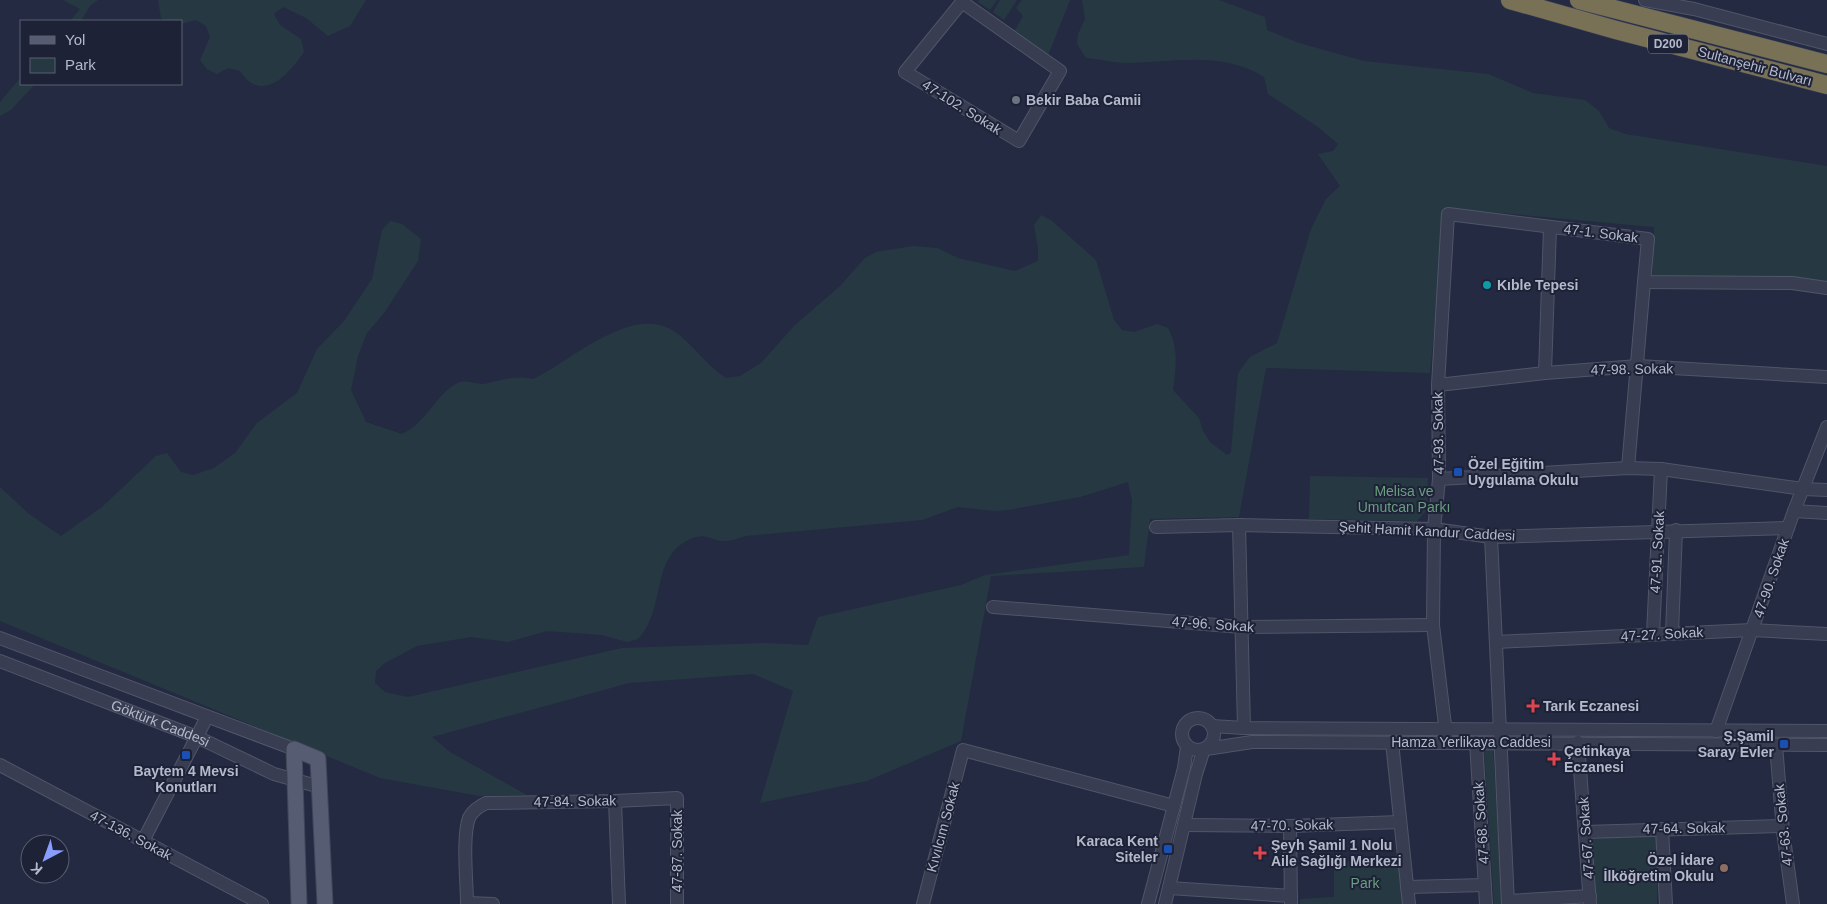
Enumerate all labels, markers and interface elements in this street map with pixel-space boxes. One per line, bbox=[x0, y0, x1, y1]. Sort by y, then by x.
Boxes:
legend bbox=[20, 20, 182, 85]
text: Yol bbox=[65, 31, 85, 48]
road number: D200 bbox=[1648, 34, 1688, 54]
street label: Sultanşehir Bulvarı bbox=[1696, 43, 1814, 89]
text: Park bbox=[65, 56, 96, 73]
street label: 47-102. Sokak bbox=[919, 76, 1005, 138]
place label: Bekir Baba Camii bbox=[1026, 92, 1141, 108]
marker: Bekir Baba Camii bbox=[1010, 94, 1022, 106]
street label: 47-1. Sokak bbox=[1563, 221, 1640, 246]
place label: Kıble Tepesi bbox=[1497, 277, 1578, 293]
marker: Kıble Tepesi bbox=[1481, 279, 1493, 291]
street label: 47-98. Sokak bbox=[1591, 360, 1674, 378]
street label: 47-93. Sokak bbox=[1429, 391, 1447, 474]
place label: Özel Eğitim Uygulama Okulu bbox=[1468, 456, 1578, 488]
marker: Özel Eğitim Uygulama Okulu bbox=[1452, 466, 1464, 478]
park label: Melisa ve Umutcan Parkı bbox=[1358, 483, 1450, 515]
street label: 47-91. Sokak bbox=[1647, 509, 1667, 594]
street label: Şehit Hamit Kandur Caddesi bbox=[1338, 518, 1516, 544]
street label: 47-90. Sokak bbox=[1750, 535, 1792, 620]
street label: 47-96. Sokak bbox=[1171, 613, 1256, 635]
street label: 47-27. Sokak bbox=[1620, 624, 1705, 644]
street label: Göktürk Caddesi bbox=[109, 697, 212, 750]
place label: Tarık Eczanesi bbox=[1543, 698, 1639, 714]
marker: Tarık Eczanesi bbox=[1527, 700, 1539, 712]
place label: Ş.Şamil Saray Evler bbox=[1698, 728, 1775, 760]
street label: Hamza Yerlikaya Caddesi bbox=[1391, 734, 1551, 750]
marker: Ş.Şamil Saray Evler bbox=[1778, 738, 1790, 750]
place label: Çetinkaya Eczanesi bbox=[1564, 743, 1630, 775]
marker: Baytem 4 Mevsi Konutları bbox=[180, 749, 192, 761]
marker: Çetinkaya Eczanesi bbox=[1548, 753, 1560, 765]
place label: Baytem 4 Mevsi Konutları bbox=[133, 763, 239, 795]
street label: Kıvılcım Sokak bbox=[923, 779, 963, 874]
street label: 47-68. Sokak bbox=[1470, 780, 1492, 865]
street label: 47-63. Sokak bbox=[1771, 782, 1795, 867]
street label: 47-84. Sokak bbox=[534, 792, 617, 810]
street label: 47-67. Sokak bbox=[1575, 795, 1597, 880]
street label: 47-136. Sokak bbox=[87, 807, 175, 864]
street label: 47-87. Sokak bbox=[669, 809, 685, 892]
street label: 47-70. Sokak bbox=[1251, 816, 1334, 834]
street label: 47-64. Sokak bbox=[1643, 819, 1726, 837]
place label: Karaca Kent Siteler bbox=[1076, 833, 1159, 865]
north arrow bbox=[20, 834, 70, 884]
place label: Şeyh Şamil 1 Nolu Aile Sağlığı Merkezi bbox=[1271, 837, 1402, 869]
marker: Karaca Kent Siteler bbox=[1162, 843, 1174, 855]
marker: Şeyh Şamil 1 Nolu Aile Sağlığı Merkezi bbox=[1253, 846, 1267, 860]
place label: Özel İdare İlköğretim Okulu bbox=[1604, 852, 1714, 884]
text: K bbox=[27, 859, 46, 878]
marker: Özel İdare İlköğretim Okulu bbox=[1718, 862, 1730, 874]
park label: Park bbox=[1351, 875, 1380, 891]

